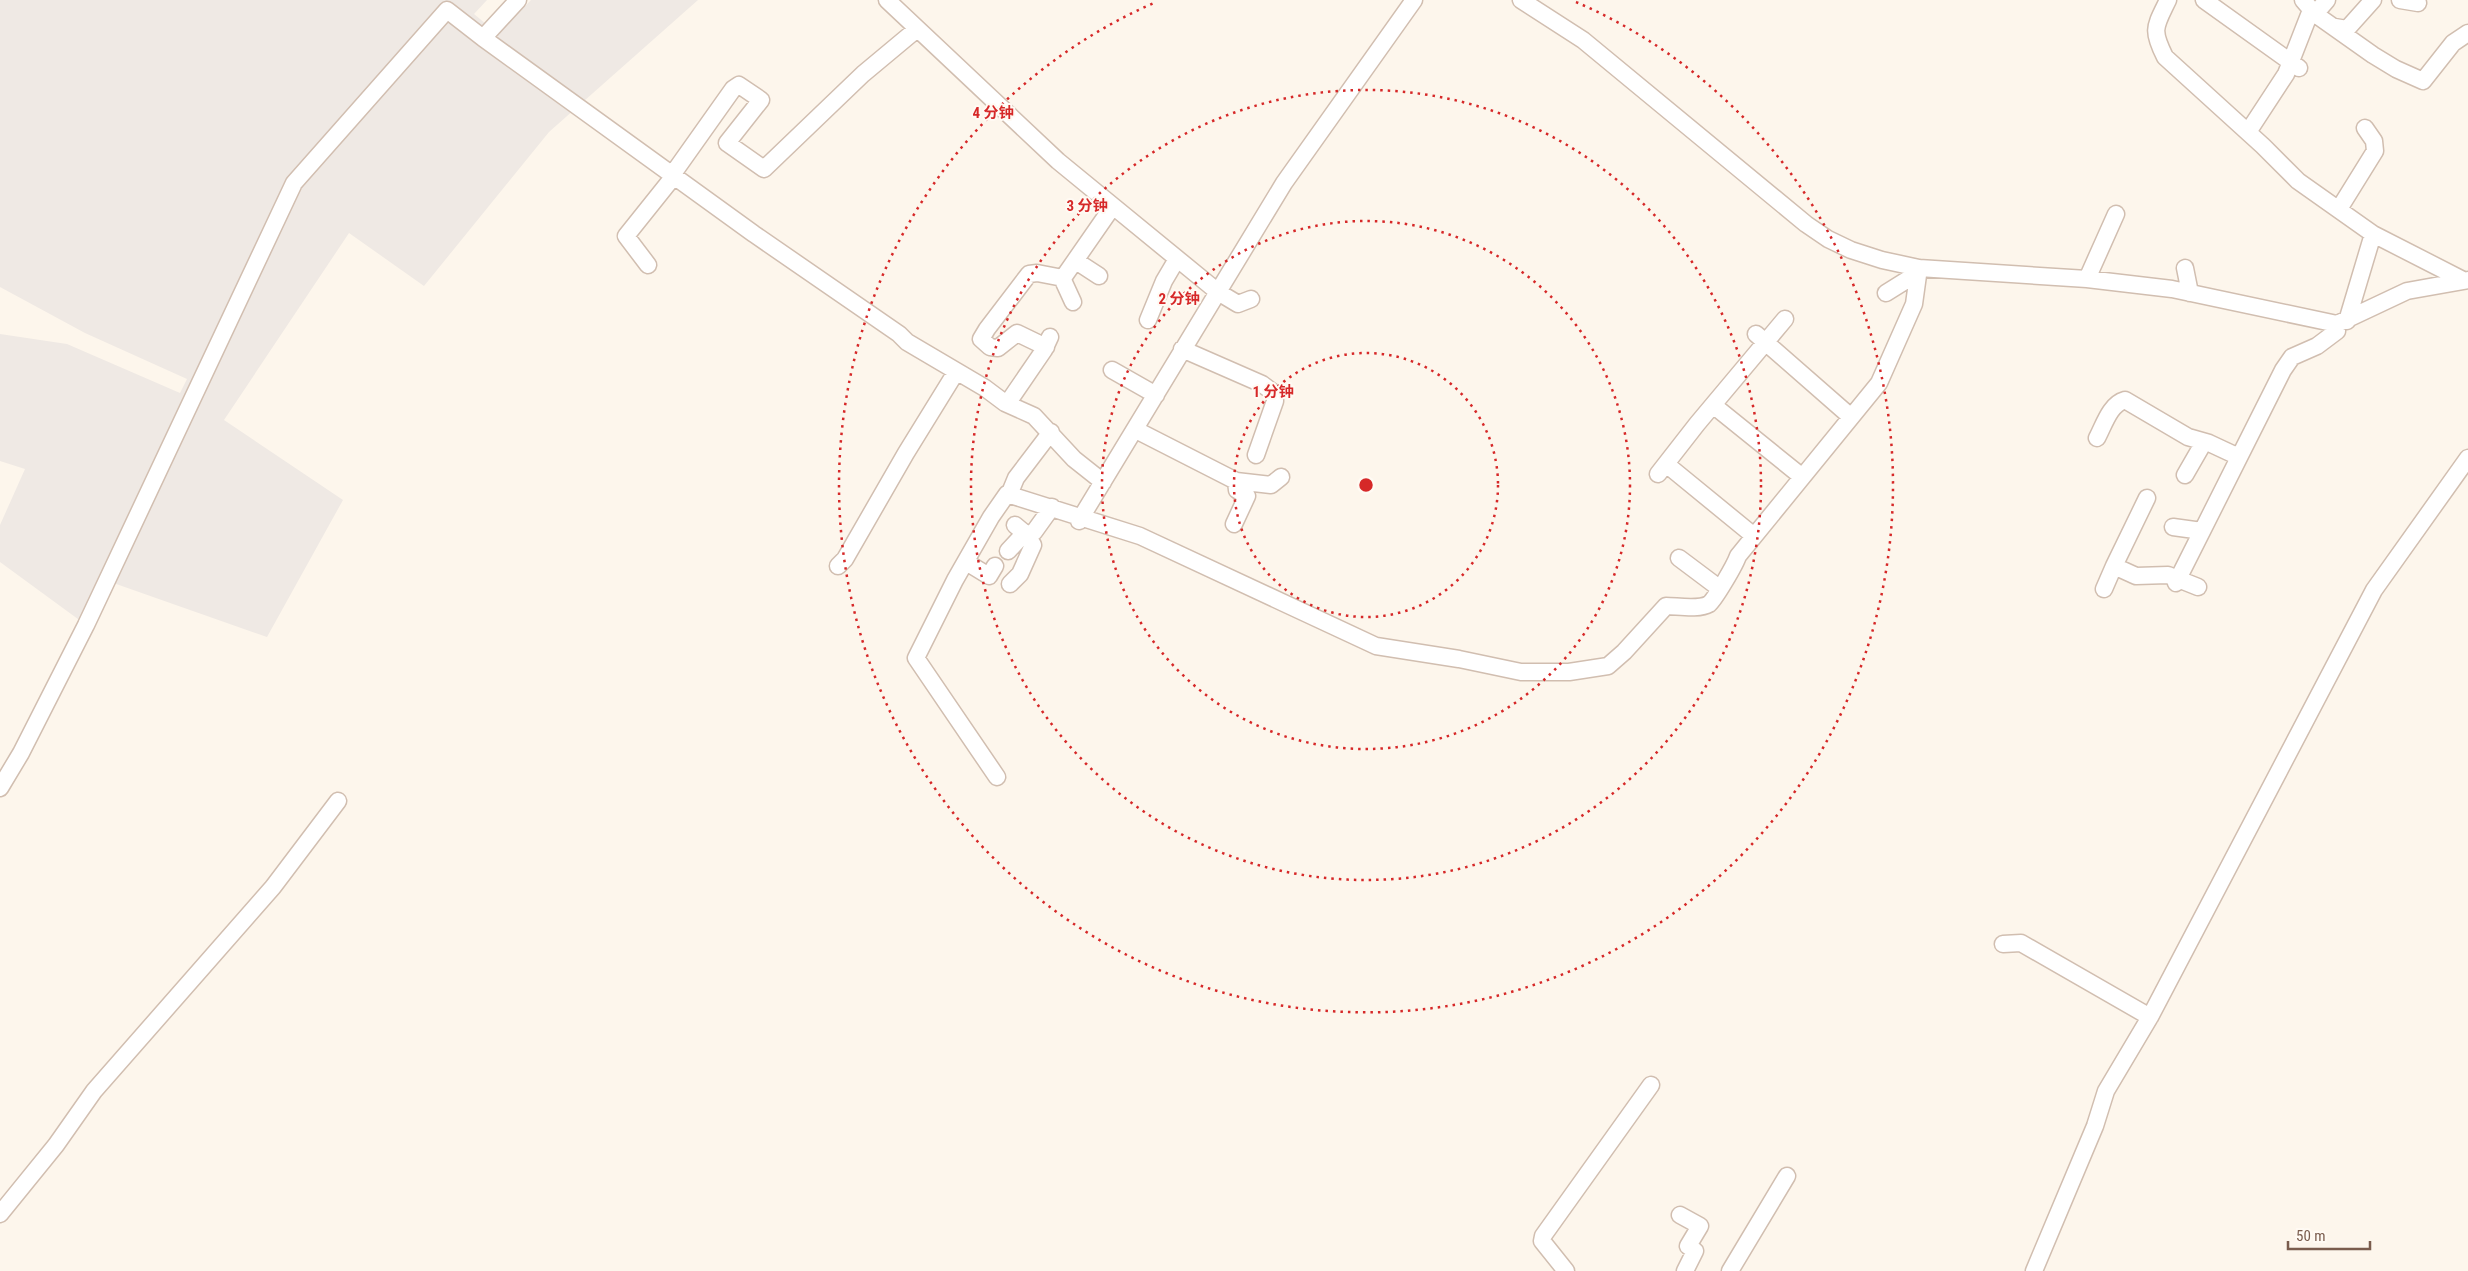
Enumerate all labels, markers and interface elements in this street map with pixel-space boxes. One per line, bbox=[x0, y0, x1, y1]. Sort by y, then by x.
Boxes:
text: 4 分钟 bbox=[972, 104, 1014, 122]
text: 3 分钟 bbox=[1066, 197, 1108, 215]
text: 2 分钟 bbox=[1158, 290, 1200, 308]
text: 1 分钟 bbox=[1252, 383, 1294, 401]
centre of rings bbox=[1357, 476, 1375, 494]
scale bar bbox=[2288, 1218, 2370, 1250]
text: 50 m bbox=[2296, 1227, 2326, 1245]

